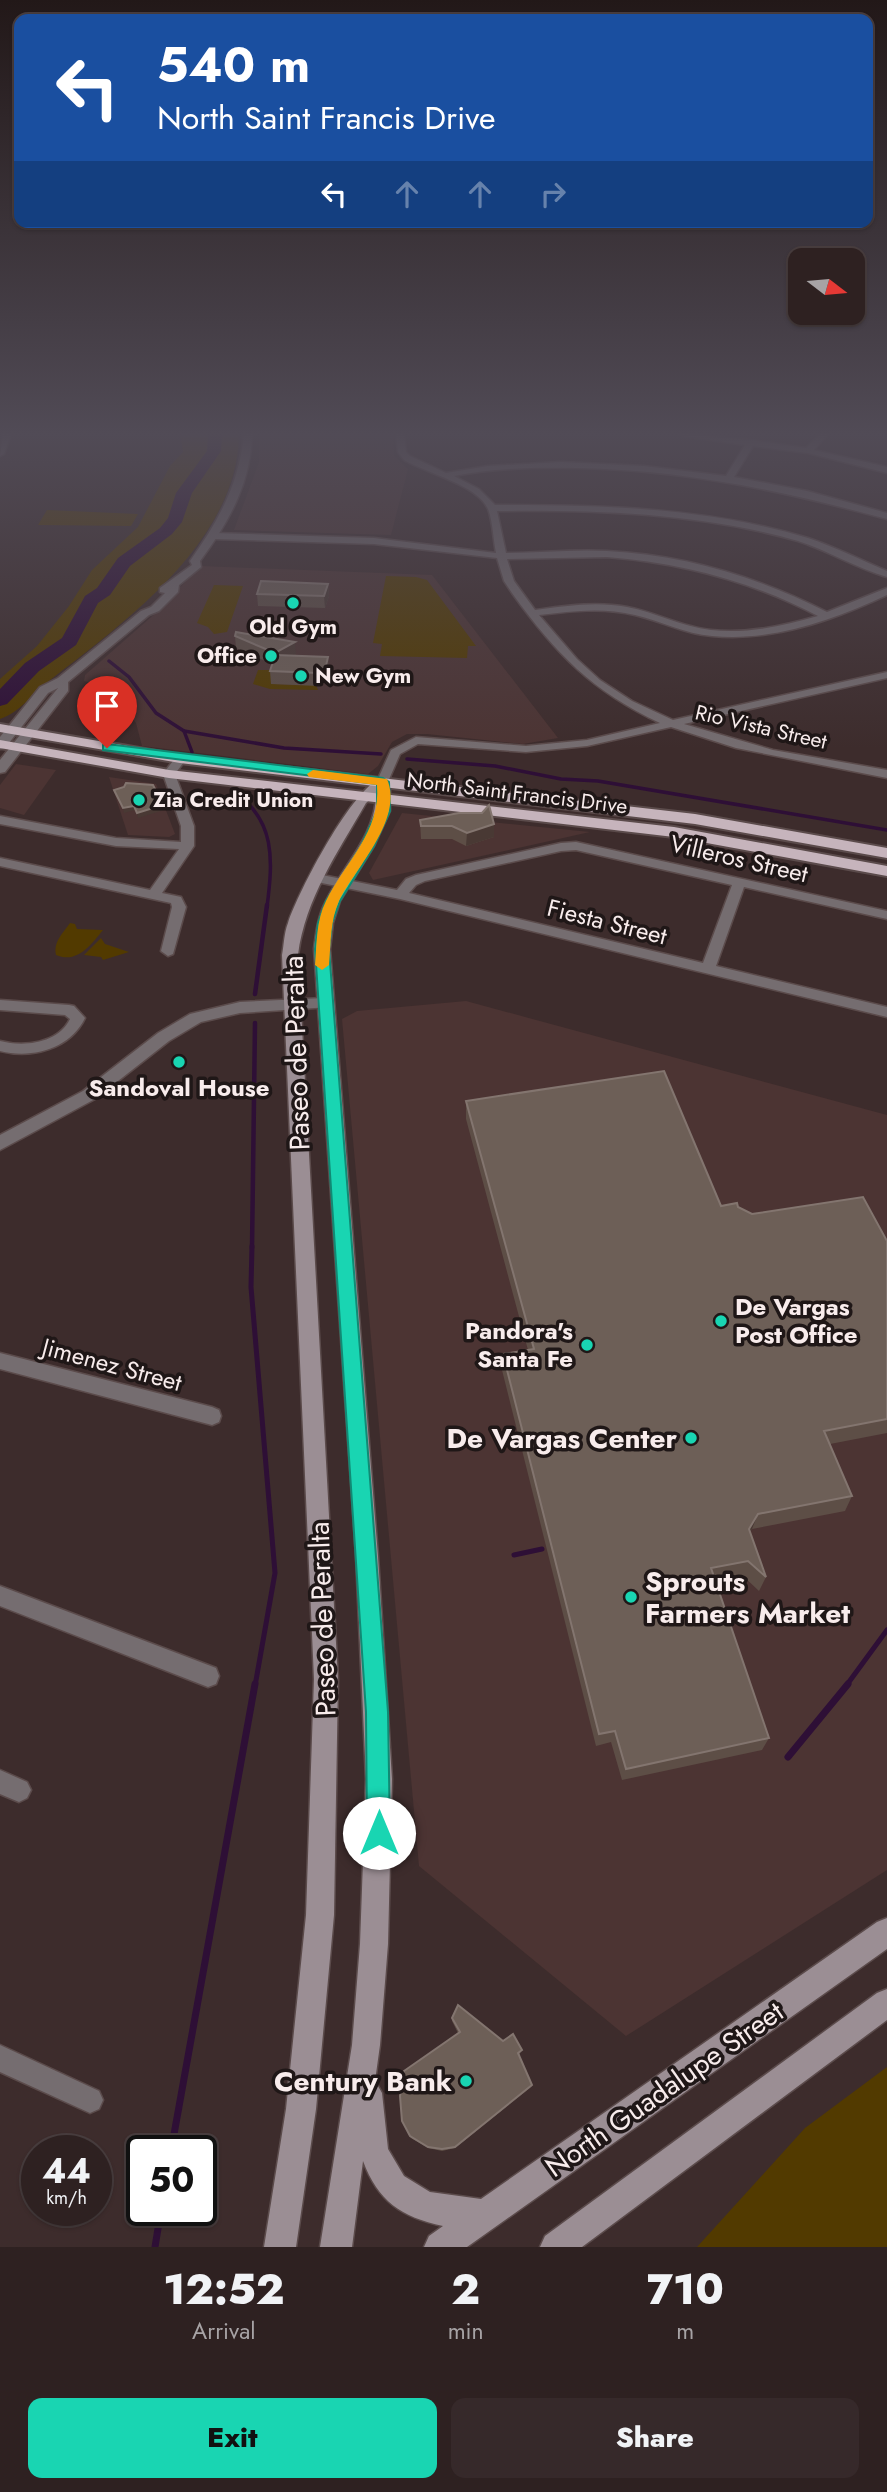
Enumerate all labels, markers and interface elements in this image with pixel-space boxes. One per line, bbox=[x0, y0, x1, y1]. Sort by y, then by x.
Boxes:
text: 540 m bbox=[157, 30, 310, 100]
icon: left bbox=[42, 42, 133, 133]
text: North Saint Francis Drive bbox=[157, 95, 495, 141]
icon: left bbox=[315, 175, 353, 213]
icon: ahead bbox=[388, 175, 426, 213]
icon: ahead bbox=[461, 175, 499, 213]
icon: right bbox=[534, 175, 572, 213]
north arrow bbox=[788, 248, 864, 326]
map controls bbox=[788, 248, 865, 325]
marker: Old Gym bbox=[285, 595, 301, 611]
place label: Old Gym bbox=[249, 612, 337, 642]
place label: Office bbox=[197, 641, 257, 671]
marker: Office bbox=[263, 648, 279, 664]
place label: New Gym bbox=[315, 661, 411, 691]
marker: New Gym bbox=[293, 668, 309, 684]
pin bbox=[77, 676, 137, 748]
icon: arrive bbox=[88, 687, 126, 725]
street label: Rio Vista Street bbox=[692, 697, 830, 757]
street label: North Saint Francis Drive bbox=[405, 765, 629, 821]
place label: Zia Credit Union bbox=[153, 785, 313, 815]
marker: Zia Credit Union bbox=[131, 792, 147, 808]
street label: Villeros Street bbox=[667, 826, 812, 891]
street label: Fiesta Street bbox=[544, 890, 671, 953]
street label: Paseo de Peralta bbox=[273, 955, 320, 1151]
marker: Sandoval House bbox=[171, 1054, 187, 1070]
place label: Sandoval House bbox=[88, 1070, 270, 1105]
place label: De Vargas Post Office bbox=[735, 1289, 858, 1352]
place label: Pandora's Santa Fe bbox=[465, 1313, 573, 1376]
marker: De Vargas Post Office bbox=[713, 1313, 729, 1329]
street label: Jimenez Street bbox=[36, 1328, 186, 1400]
marker: Pandora's Santa Fe bbox=[579, 1337, 595, 1353]
place label: De Vargas Center bbox=[447, 1418, 677, 1459]
marker: De Vargas Center bbox=[683, 1430, 699, 1446]
street label: Paseo de Peralta bbox=[299, 1521, 346, 1717]
place label: Sprouts Farmers Market bbox=[645, 1561, 850, 1634]
marker: Sprouts Farmers Market bbox=[623, 1589, 639, 1605]
position arrow bbox=[342, 1796, 416, 1870]
street label: North Guadalupe Street bbox=[537, 1991, 792, 2187]
place label: Century Bank bbox=[274, 2061, 452, 2102]
marker: Century Bank bbox=[458, 2073, 474, 2089]
speed limit sign: 50 bbox=[126, 2135, 217, 2226]
text: 44 bbox=[42, 2146, 91, 2196]
text: km/h bbox=[46, 2185, 87, 2211]
text: 12:52 bbox=[163, 2259, 285, 2320]
text: 2 bbox=[451, 2259, 480, 2320]
text: 710 bbox=[647, 2259, 724, 2320]
text: Arrival bbox=[192, 2314, 256, 2348]
text: min bbox=[448, 2314, 484, 2348]
text: m bbox=[676, 2314, 694, 2348]
button: Exit bbox=[28, 2398, 437, 2478]
button: Share bbox=[451, 2398, 859, 2478]

